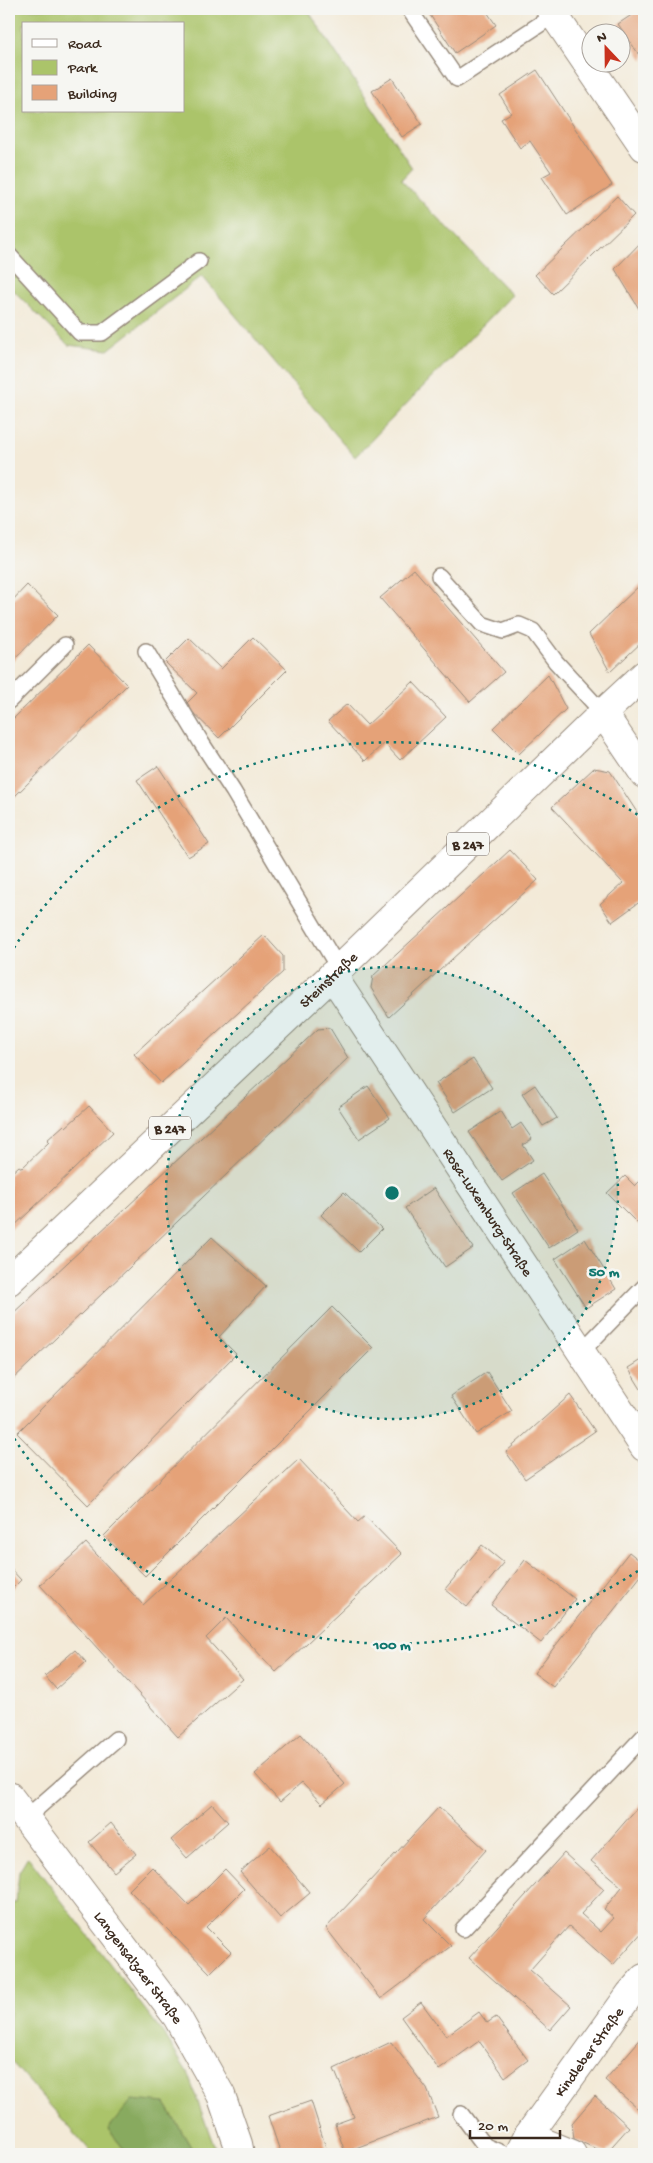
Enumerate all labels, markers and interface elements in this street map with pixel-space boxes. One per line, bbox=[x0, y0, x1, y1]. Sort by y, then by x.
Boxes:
legend bbox=[22, 22, 185, 112]
north arrow bbox=[580, 22, 630, 72]
text: N bbox=[595, 29, 609, 48]
text: Road bbox=[68, 36, 102, 54]
text: Park bbox=[67, 60, 98, 78]
text: Building bbox=[67, 86, 117, 104]
road number: B 247 bbox=[447, 832, 489, 856]
street label: Steinstraße bbox=[297, 949, 362, 1013]
road number: B 247 bbox=[149, 1116, 191, 1140]
street label: Rosa-Luxemburg-Straße bbox=[438, 1145, 536, 1281]
centre of rings bbox=[383, 1184, 401, 1202]
text: 50 m bbox=[589, 1264, 620, 1282]
text: 100 m bbox=[372, 1637, 411, 1655]
street label: Langensalzaer Straße bbox=[89, 1908, 186, 2028]
street label: Kindleber Straße bbox=[552, 2004, 629, 2101]
scale bar bbox=[470, 2108, 560, 2140]
text: 20 m bbox=[478, 2118, 508, 2136]

